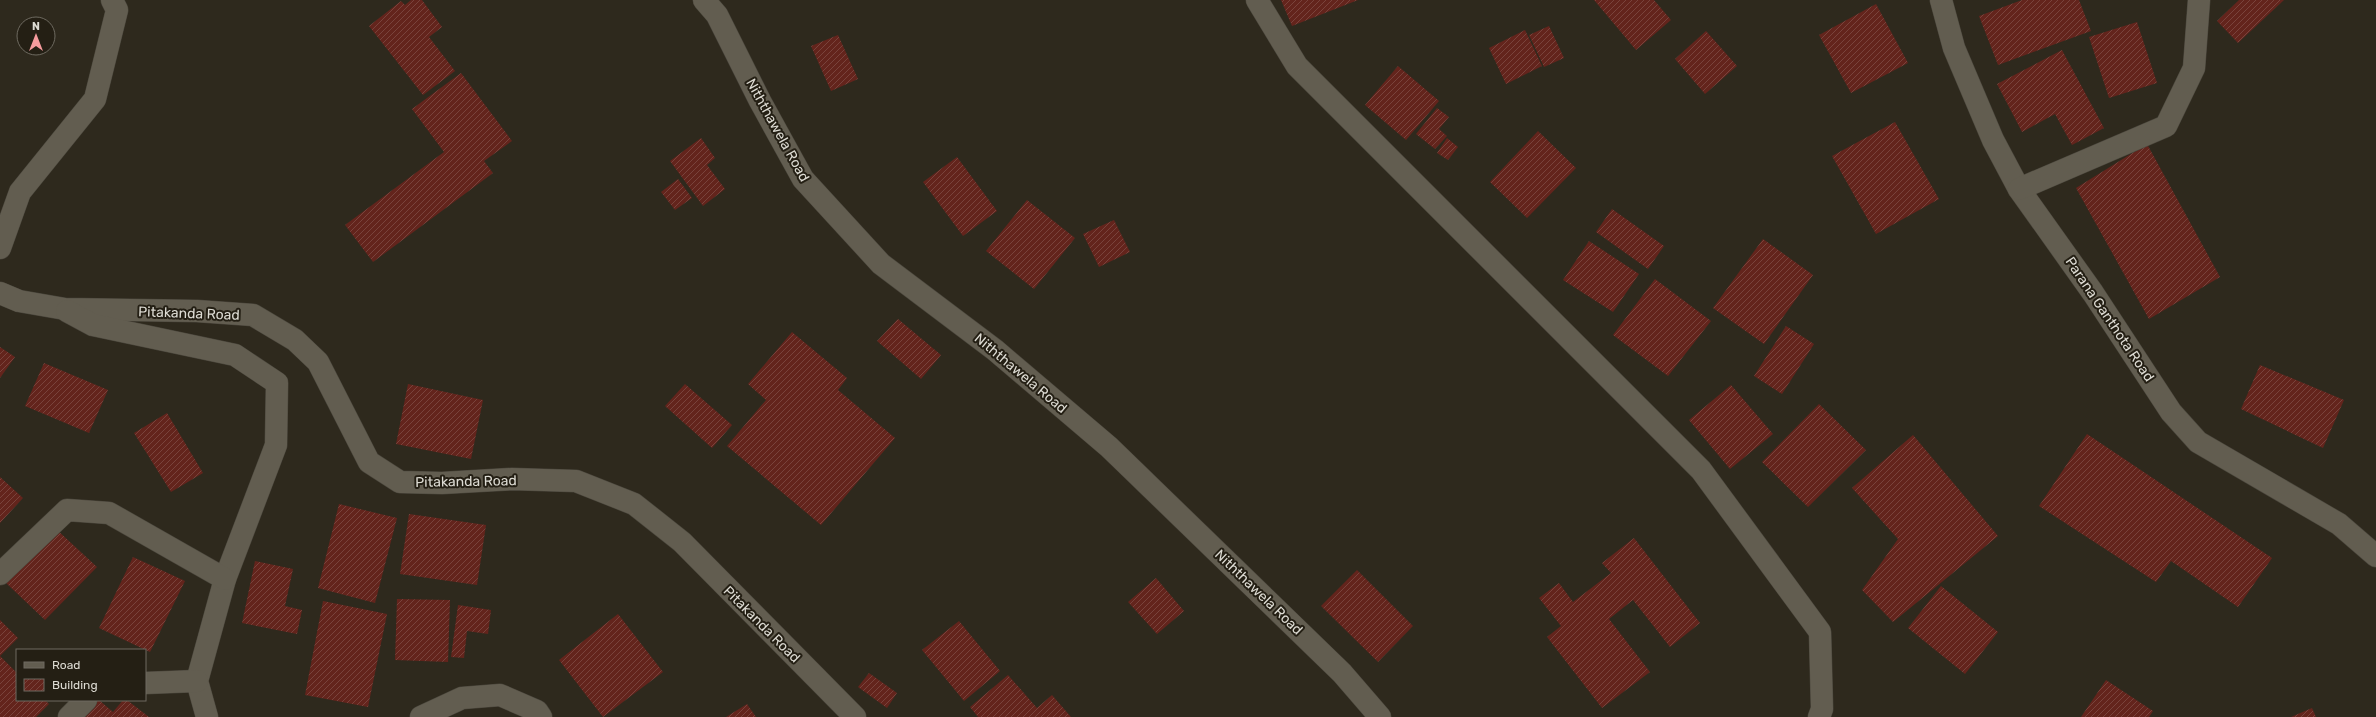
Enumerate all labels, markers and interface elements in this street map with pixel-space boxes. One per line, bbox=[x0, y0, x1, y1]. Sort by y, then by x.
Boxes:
north arrow bbox=[16, 16, 56, 56]
text: N bbox=[32, 20, 40, 33]
street label: Niththawela Road bbox=[742, 76, 813, 185]
street label: Parana Ganthota Road bbox=[2062, 254, 2158, 385]
street label: Pitakanda Road bbox=[138, 303, 240, 324]
street label: Niththawela Road bbox=[971, 330, 1070, 417]
street label: Pitakanda Road bbox=[415, 472, 517, 491]
street label: Niththawela Road bbox=[1211, 546, 1306, 639]
street label: Pitakanda Road bbox=[720, 582, 804, 666]
legend bbox=[16, 649, 146, 701]
text: Road bbox=[52, 658, 80, 672]
text: Building bbox=[52, 678, 98, 692]

